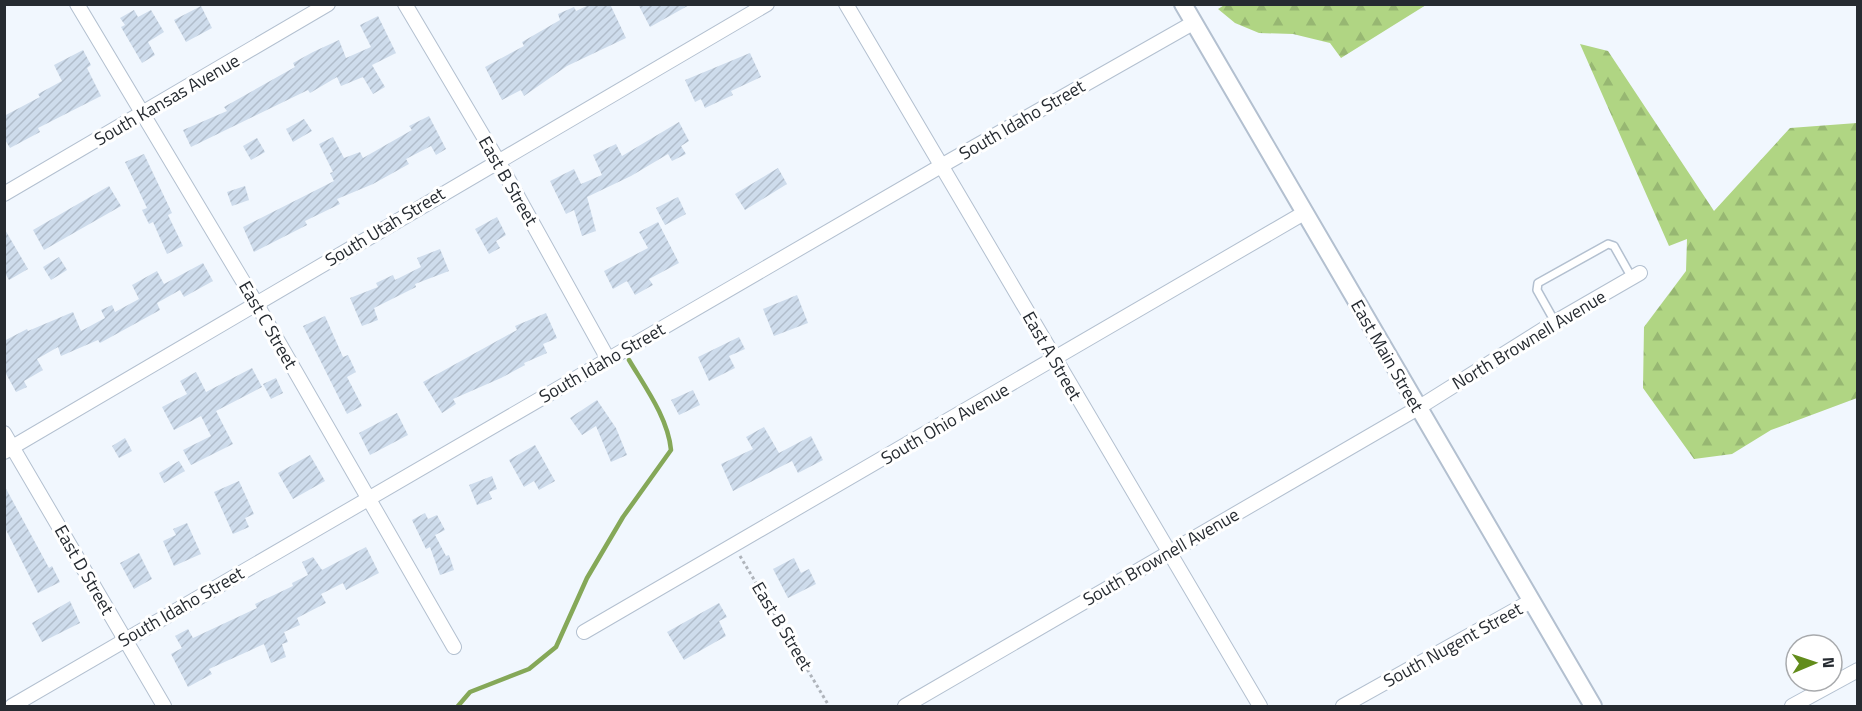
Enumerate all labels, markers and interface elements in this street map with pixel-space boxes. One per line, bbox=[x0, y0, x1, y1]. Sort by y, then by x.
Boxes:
street label: South Kansas Avenue bbox=[89, 47, 244, 152]
street label: South Idaho Street bbox=[954, 72, 1090, 167]
street label: East B Street bbox=[472, 131, 545, 231]
street label: South Utah Street bbox=[320, 180, 450, 273]
street label: East C Street bbox=[232, 276, 305, 374]
street label: North Brownell Avenue bbox=[1447, 283, 1611, 396]
street label: East Main Street bbox=[1344, 295, 1431, 418]
street label: East A Street bbox=[1016, 306, 1089, 406]
street label: South Idaho Street bbox=[534, 315, 670, 410]
street label: South Ohio Avenue bbox=[876, 376, 1014, 471]
street label: South Brownell Avenue bbox=[1078, 501, 1244, 612]
street label: East D Street bbox=[48, 520, 121, 620]
street label: South Idaho Street bbox=[113, 559, 249, 654]
street label: East B Street bbox=[745, 576, 820, 676]
street label: South Nugent Street bbox=[1378, 595, 1528, 694]
north arrow bbox=[1784, 633, 1844, 693]
text: N bbox=[1817, 657, 1841, 668]

